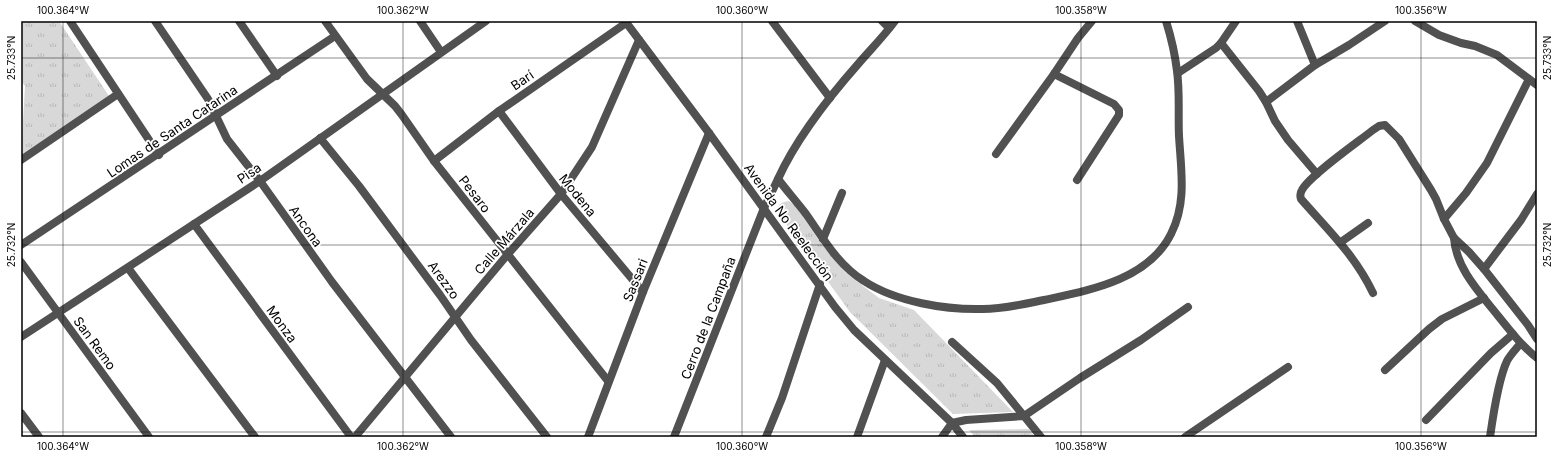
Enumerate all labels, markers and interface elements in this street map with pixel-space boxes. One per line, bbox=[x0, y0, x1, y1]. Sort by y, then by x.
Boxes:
text: 100.364°W bbox=[37, 4, 89, 16]
text: 100.362°W bbox=[377, 4, 429, 16]
text: 100.360°W bbox=[716, 4, 768, 16]
text: 100.358°W bbox=[1055, 4, 1107, 16]
text: 100.356°W bbox=[1395, 4, 1447, 16]
text: 25.733°N bbox=[5, 36, 17, 80]
text: 25.733°N bbox=[1541, 36, 1553, 80]
street label: Barí bbox=[508, 66, 537, 93]
street label: Lomas de Santa Catarina bbox=[104, 81, 240, 181]
street label: Pisa bbox=[234, 159, 264, 187]
street label: Avenida No Reelección bbox=[741, 160, 837, 284]
street label: Modena bbox=[556, 171, 600, 219]
street label: Pesaro bbox=[456, 172, 494, 216]
street label: Ancona bbox=[286, 202, 326, 250]
street label: Calle Márzala bbox=[471, 204, 537, 278]
text: 25.732°N bbox=[5, 223, 17, 267]
text: 25.732°N bbox=[1541, 223, 1553, 267]
street label: Cerro de la Campaña bbox=[677, 254, 739, 382]
street label: Sassari bbox=[619, 256, 651, 304]
street label: Arezzo bbox=[425, 258, 463, 302]
street label: Monza bbox=[263, 302, 301, 346]
street label: San Remo bbox=[70, 313, 120, 373]
text: 100.364°W bbox=[37, 440, 89, 452]
text: 100.362°W bbox=[377, 440, 429, 452]
text: 100.360°W bbox=[716, 440, 768, 452]
text: 100.358°W bbox=[1055, 440, 1107, 452]
text: 100.356°W bbox=[1395, 440, 1447, 452]

